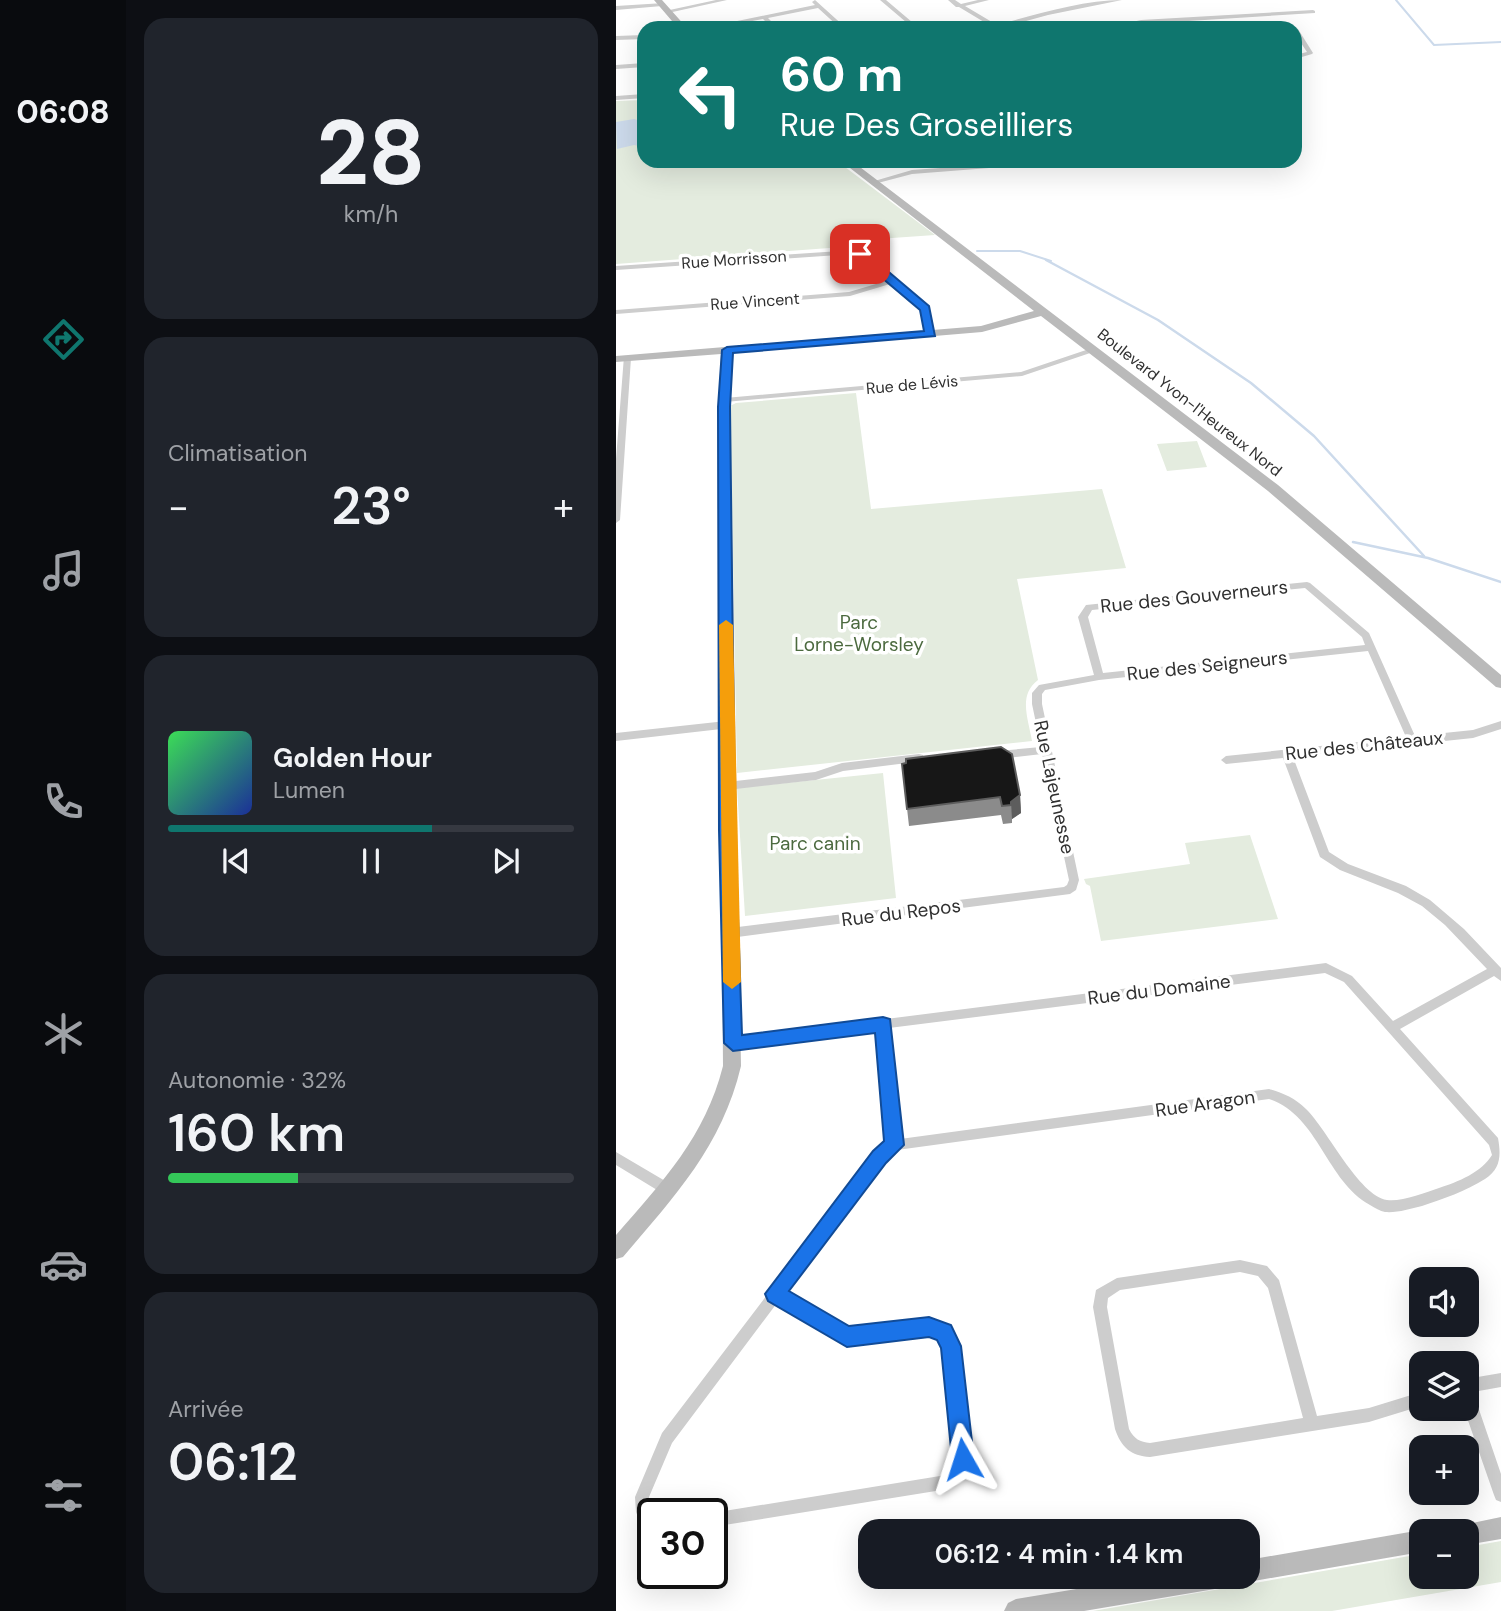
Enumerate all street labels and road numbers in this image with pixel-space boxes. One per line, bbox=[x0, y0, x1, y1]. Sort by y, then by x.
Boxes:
street label: Rue Morrisson bbox=[681, 245, 787, 274]
street label: Rue Vincent bbox=[710, 288, 800, 315]
street label: Boulevard Yvon-l'Heureux Nord bbox=[1093, 324, 1286, 481]
street label: Rue de Lévis bbox=[865, 370, 959, 399]
street label: Rue des Gouverneurs bbox=[1099, 574, 1289, 619]
street label: Rue des Seigneurs bbox=[1125, 645, 1289, 686]
street label: Rue Lajeunesse bbox=[1028, 718, 1081, 856]
street label: Rue des Châteaux bbox=[1284, 725, 1445, 766]
street label: Rue du Repos bbox=[840, 893, 962, 932]
street label: Rue du Domaine bbox=[1086, 968, 1232, 1011]
street label: Rue Aragon bbox=[1154, 1084, 1257, 1123]

